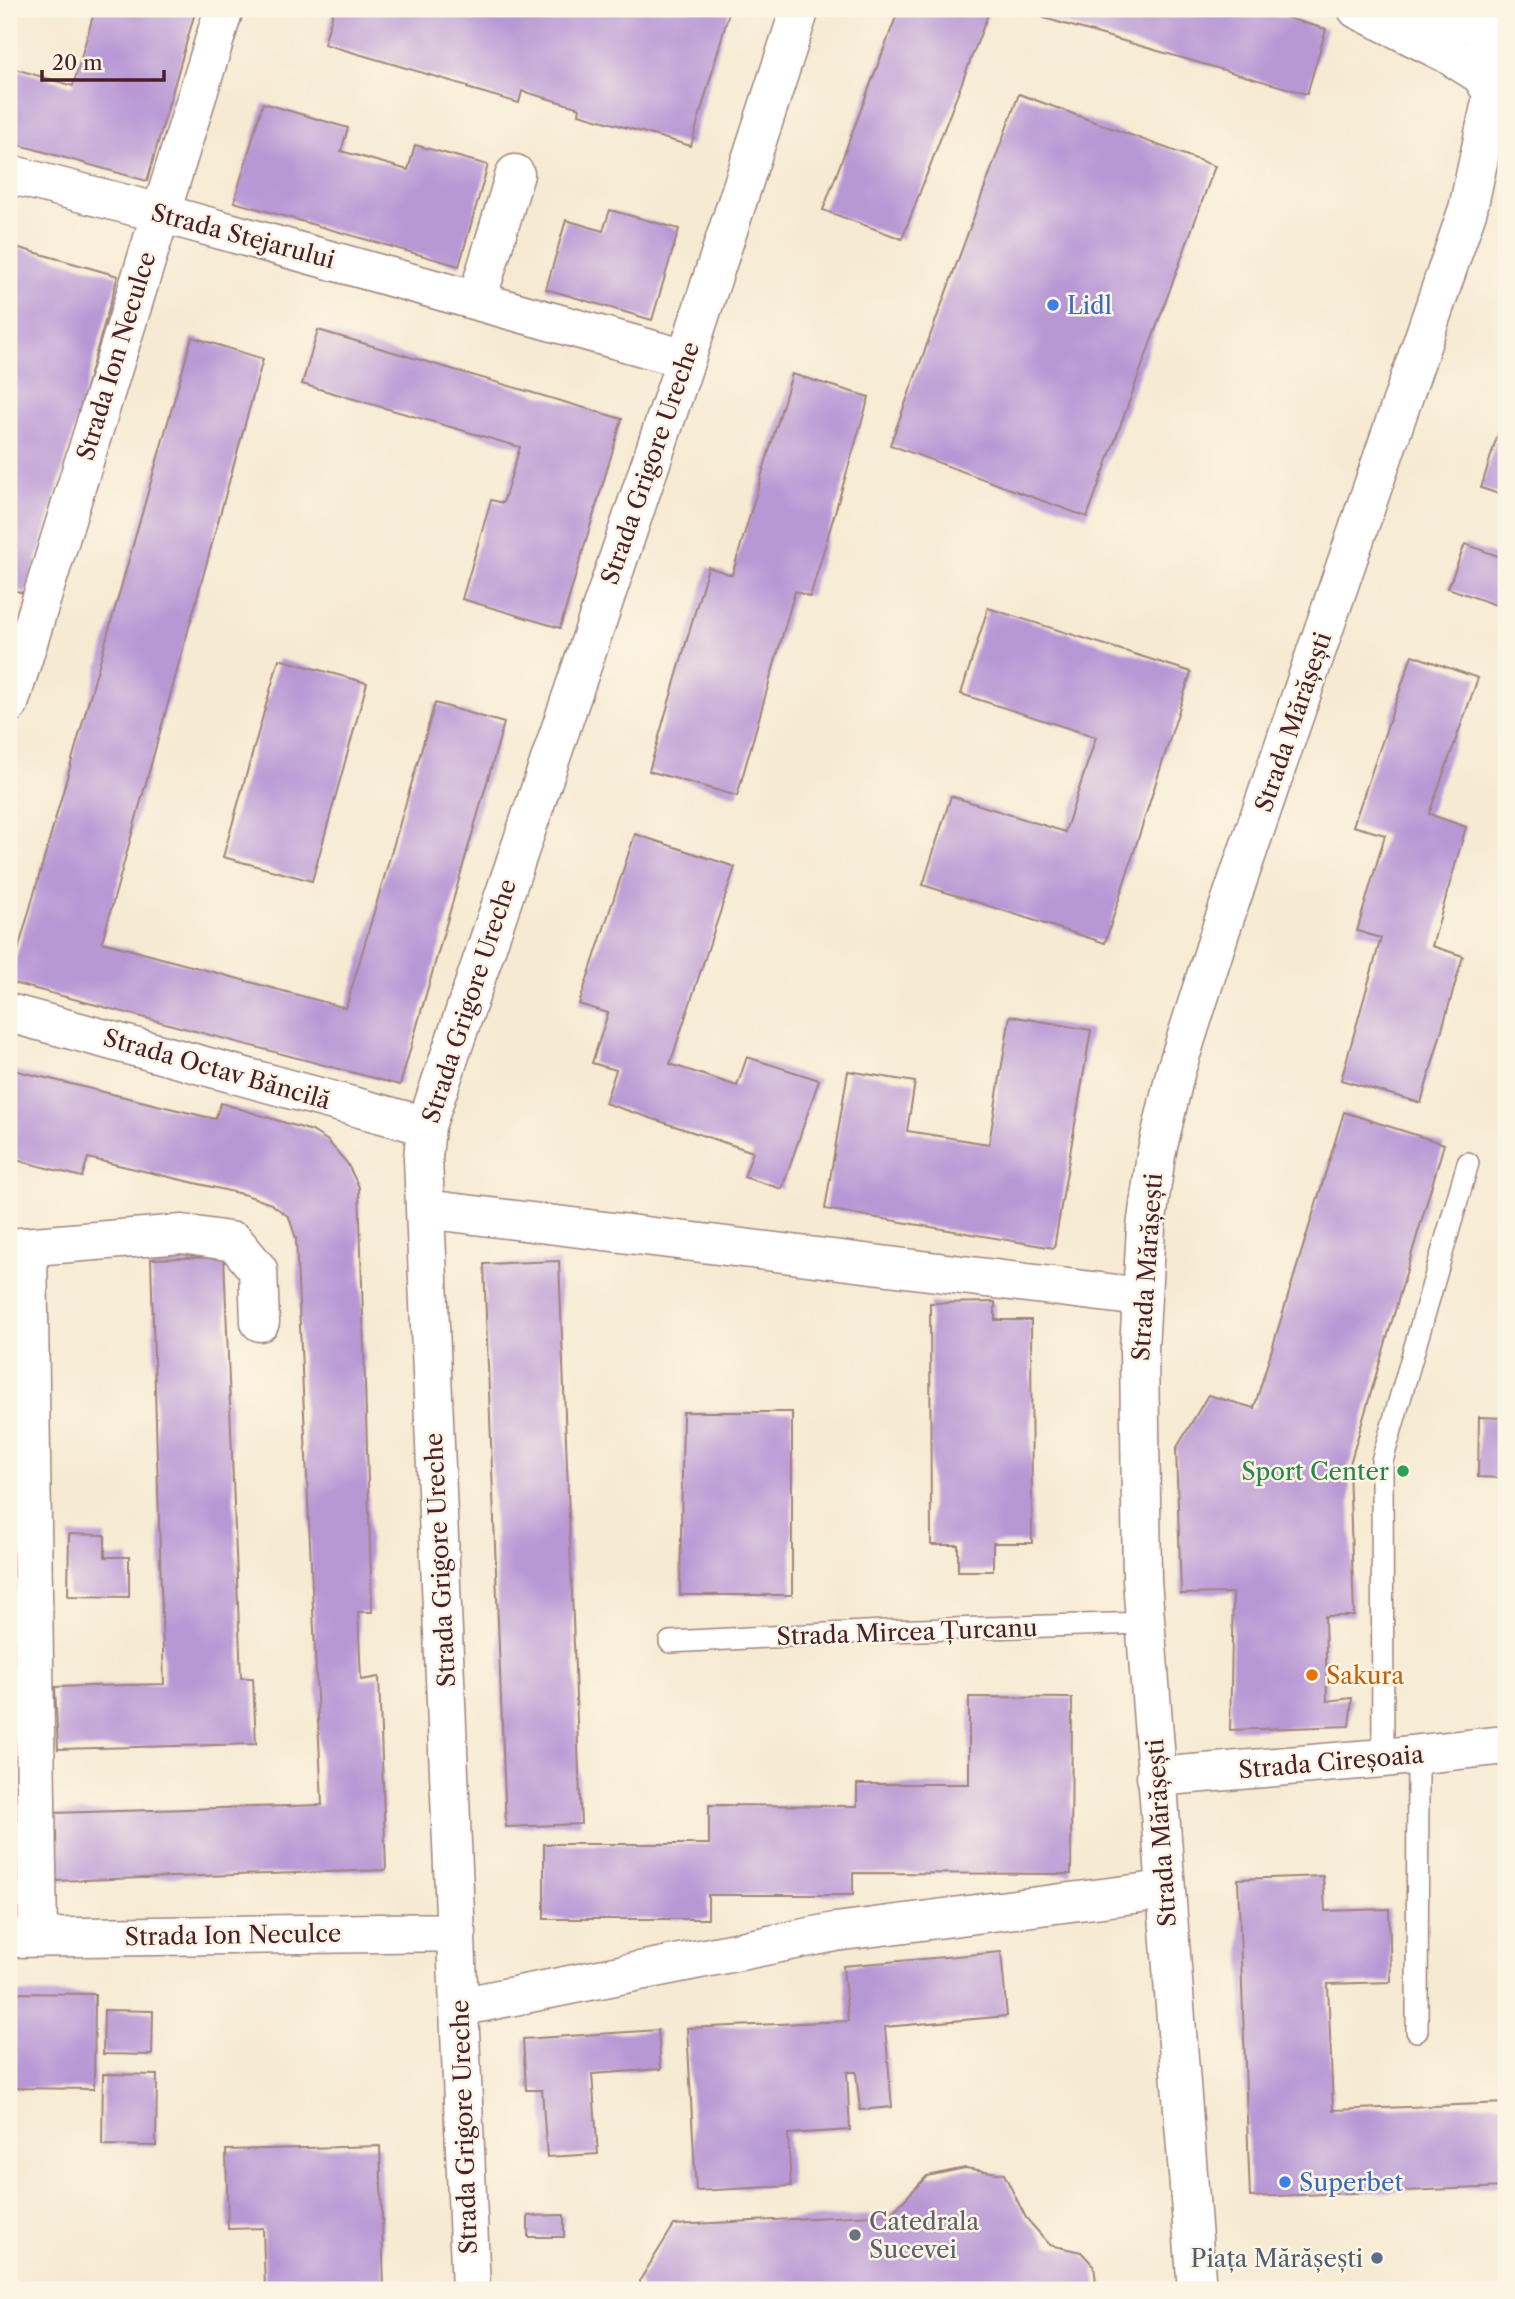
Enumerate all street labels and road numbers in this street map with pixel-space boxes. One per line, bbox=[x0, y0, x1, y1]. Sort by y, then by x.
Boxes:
street label: Strada Stejarului bbox=[148, 198, 338, 274]
street label: Strada Ion Neculce bbox=[70, 248, 162, 464]
street label: Strada Grigore Ureche bbox=[595, 338, 705, 588]
street label: Strada Mărășești bbox=[1249, 628, 1337, 816]
street label: Strada Grigore Ureche bbox=[416, 875, 522, 1127]
street label: Strada Octav Băncilă bbox=[100, 1023, 334, 1115]
street label: Strada Mărășești bbox=[1126, 1172, 1168, 1362]
street label: Strada Grigore Ureche bbox=[419, 1432, 461, 1688]
street label: Strada Mircea Țurcanu bbox=[776, 1613, 1038, 1651]
street label: Strada Mărășești bbox=[1140, 1738, 1182, 1928]
street label: Strada Cireșoaia bbox=[1237, 1739, 1425, 1785]
street label: Strada Ion Neculce bbox=[124, 1919, 342, 1951]
street label: Strada Grigore Ureche bbox=[445, 1999, 483, 2255]

